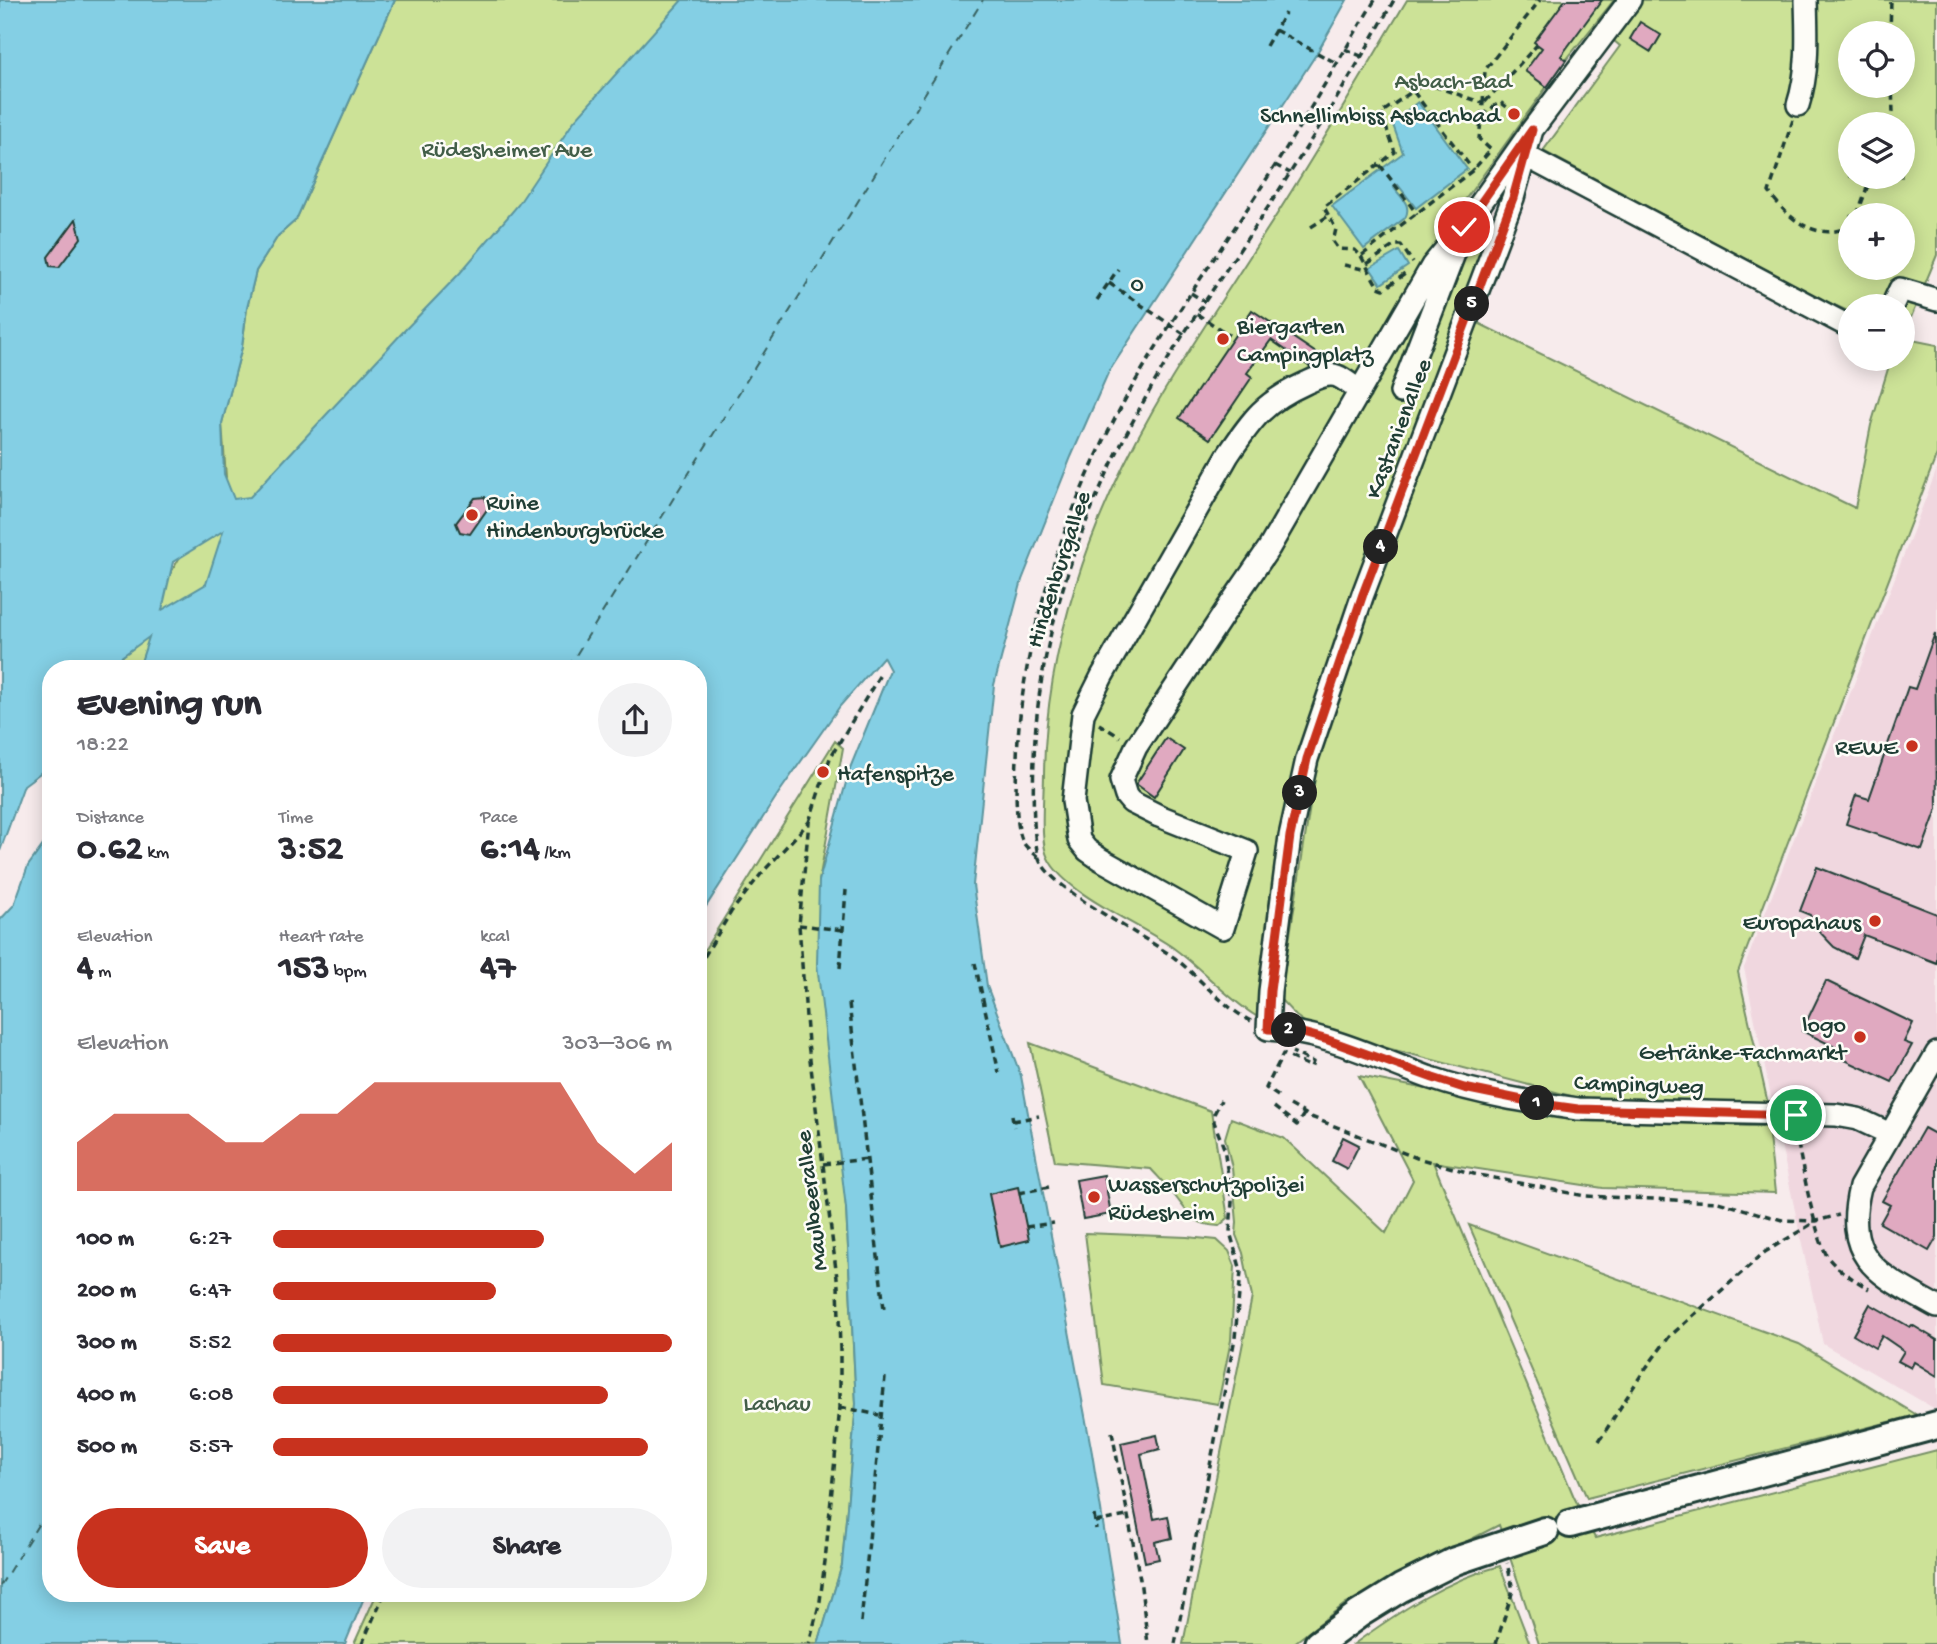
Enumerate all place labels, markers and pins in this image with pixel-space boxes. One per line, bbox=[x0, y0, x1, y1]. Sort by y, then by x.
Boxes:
place label: Schnellimbiss Asbachbad bbox=[1260, 103, 1502, 132]
marker: Schnellimbiss Asbachbad bbox=[1506, 106, 1522, 122]
pin bbox=[1434, 197, 1494, 257]
pin: 5 bbox=[1454, 286, 1490, 322]
place label: Biergarten Campingplatz bbox=[1236, 314, 1375, 371]
marker: Biergarten Campingplatz bbox=[1215, 331, 1231, 347]
place label: Ruine Hindenburgbrücke bbox=[486, 490, 665, 547]
marker: Ruine Hindenburgbrücke bbox=[464, 507, 480, 523]
pin: 4 bbox=[1364, 530, 1398, 564]
place label: REWE bbox=[1835, 735, 1899, 764]
marker: REWE bbox=[1904, 738, 1920, 754]
place label: Hafenspitze bbox=[837, 761, 954, 790]
marker: Hafenspitze bbox=[815, 764, 831, 780]
pin: 3 bbox=[1282, 776, 1318, 810]
place label: Europahaus bbox=[1742, 910, 1862, 939]
marker: Europahaus bbox=[1867, 913, 1883, 929]
pin: 2 bbox=[1272, 1012, 1306, 1048]
place label: logo Getränke-Fachmarkt bbox=[1639, 1012, 1848, 1069]
marker: logo Getränke-Fachmarkt bbox=[1852, 1029, 1868, 1045]
pin bbox=[1766, 1085, 1826, 1145]
pin: 1 bbox=[1520, 1086, 1554, 1120]
place label: Wasserschutzpolizei Rüdesheim bbox=[1108, 1172, 1305, 1229]
marker: Wasserschutzpolizei Rüdesheim bbox=[1086, 1189, 1102, 1205]

